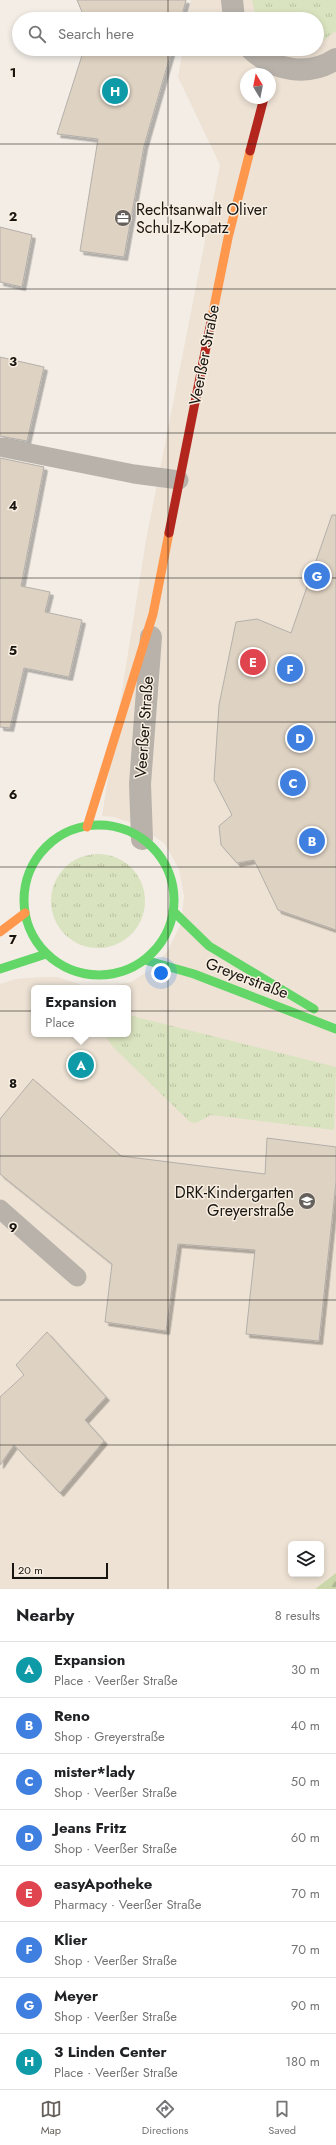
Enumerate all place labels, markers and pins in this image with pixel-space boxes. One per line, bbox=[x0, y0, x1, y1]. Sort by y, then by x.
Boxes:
pin: H bbox=[102, 76, 128, 106]
place label: Rechtsanwalt Oliver Schulz-Kopatz bbox=[136, 198, 268, 239]
office icon: Rechtsanwalt Oliver Schulz-Kopatz bbox=[113, 208, 133, 228]
pin: G bbox=[304, 561, 330, 591]
pin: E bbox=[240, 647, 266, 677]
pin: F bbox=[277, 654, 303, 684]
pin: D bbox=[287, 723, 313, 753]
pin: C bbox=[280, 768, 306, 798]
pin: B bbox=[299, 826, 325, 856]
pin: A bbox=[68, 1050, 94, 1080]
place label: DRK-Kindergarten Greyerstraße bbox=[175, 1181, 294, 1222]
school or university icon: DRK-Kindergarten Greyerstraße bbox=[297, 1191, 317, 1211]

